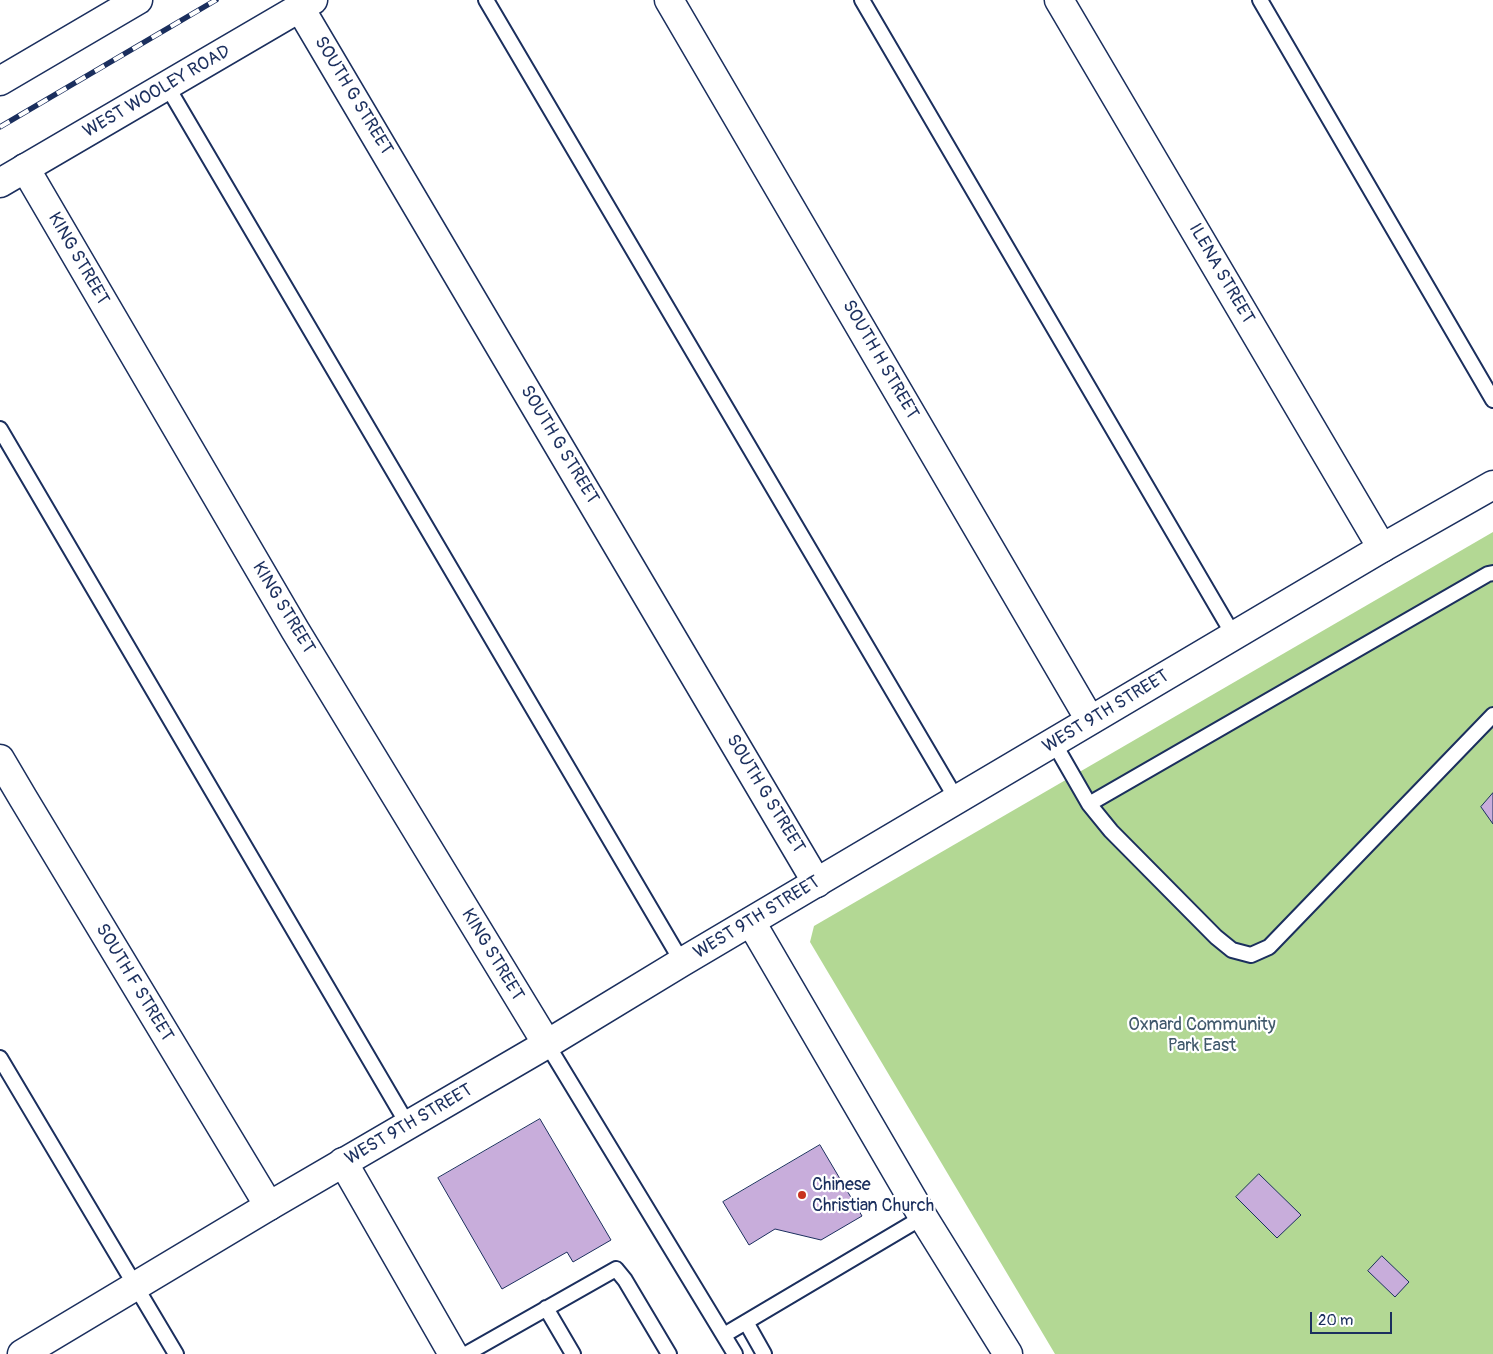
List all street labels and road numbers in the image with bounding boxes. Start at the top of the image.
street label: SOUTH G STREET [309,33,397,159]
street label: WEST WOOLEY ROAD [80,41,234,143]
street label: KING STREET [43,209,113,309]
street label: ILENA STREET [1184,220,1258,328]
street label: SOUTH H STREET [837,297,923,423]
street label: SOUTH G STREET [515,382,603,508]
street label: KING STREET [247,558,319,658]
street label: WEST 9TH STREET [1039,666,1173,758]
street label: SOUTH G STREET [721,731,809,857]
street label: WEST 9TH STREET [690,872,824,964]
street label: KING STREET [456,905,528,1005]
street label: SOUTH F STREET [90,920,178,1046]
street label: WEST 9TH STREET [342,1080,476,1170]

